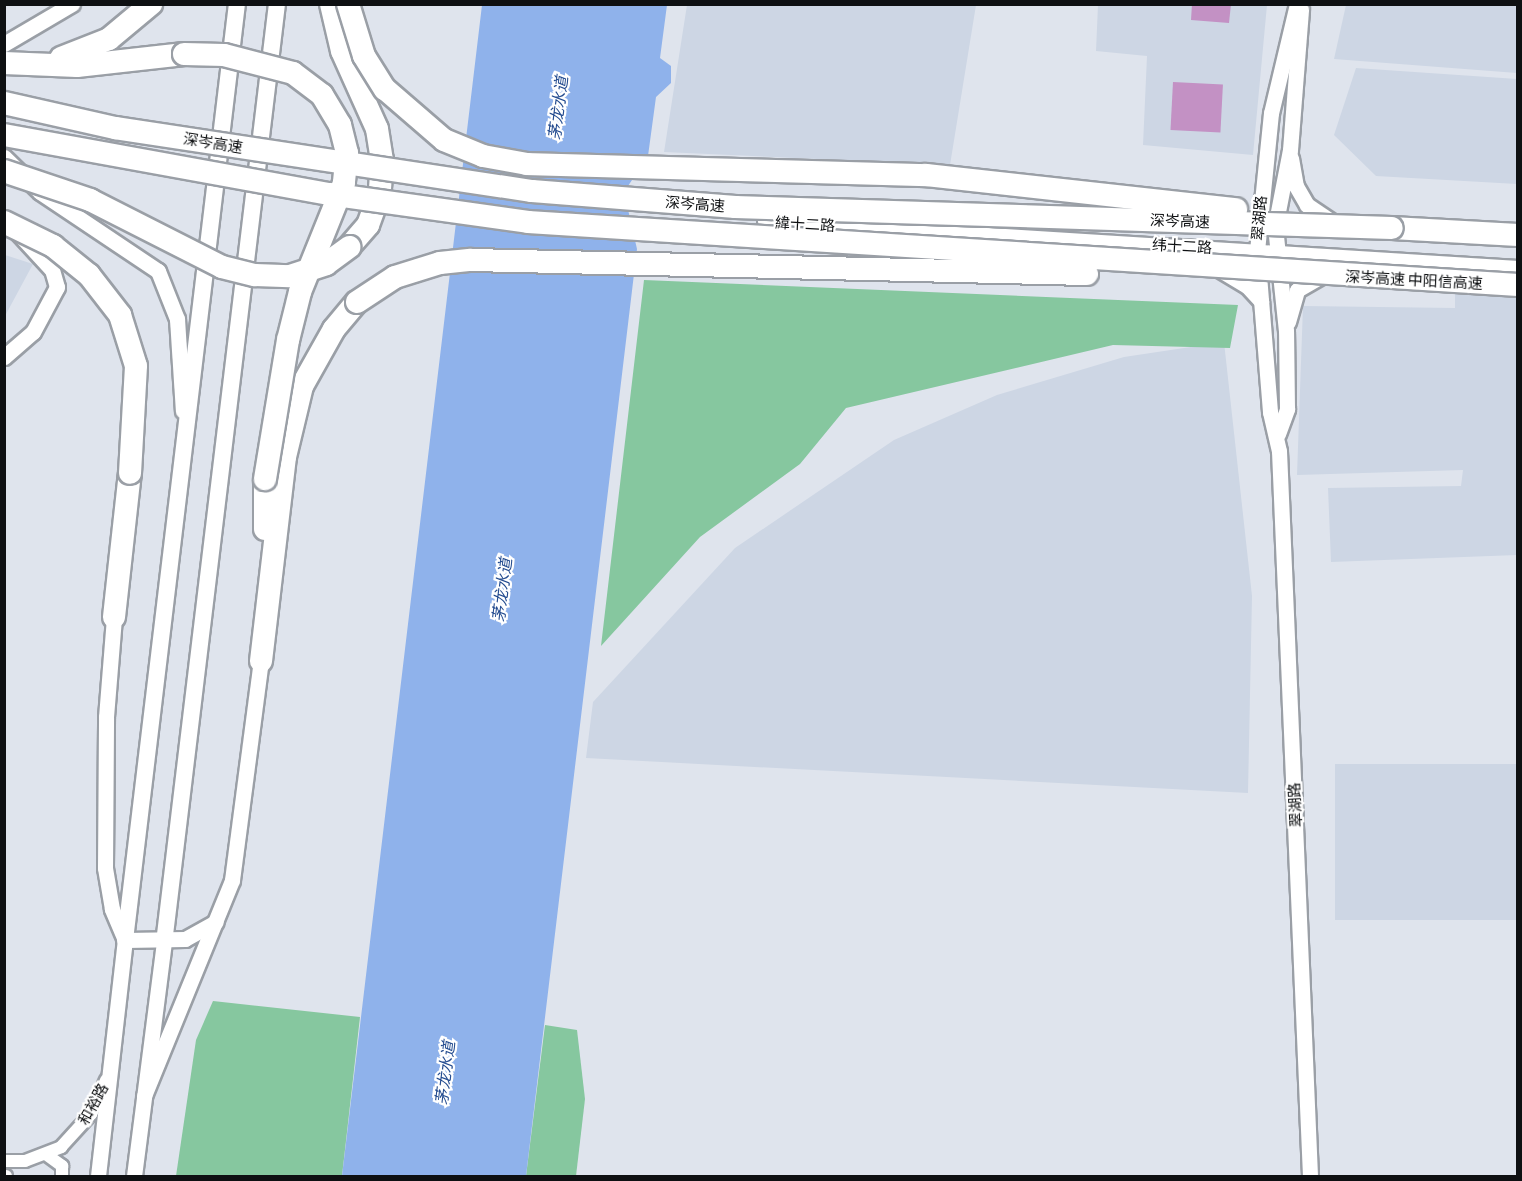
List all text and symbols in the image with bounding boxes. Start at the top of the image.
water label: 茅龙水道 [545,75,571,141]
street label: 深岑高速 [182,129,244,157]
street label: 深岑高速 [664,193,726,215]
street label: 翠湖路 [1248,195,1270,241]
street label: 深岑高速 [1150,211,1210,231]
street label: 緯十二路 [775,213,835,235]
street label: 纬十二路 [1152,235,1212,257]
street label: 深岑高速 中阳信高速 [1345,267,1483,293]
water label: 茅龙水道 [489,557,515,623]
street label: 翠湖路 [1285,782,1305,828]
water label: 茅龙水道 [432,1040,458,1106]
street label: 和裕路 [74,1080,112,1128]

